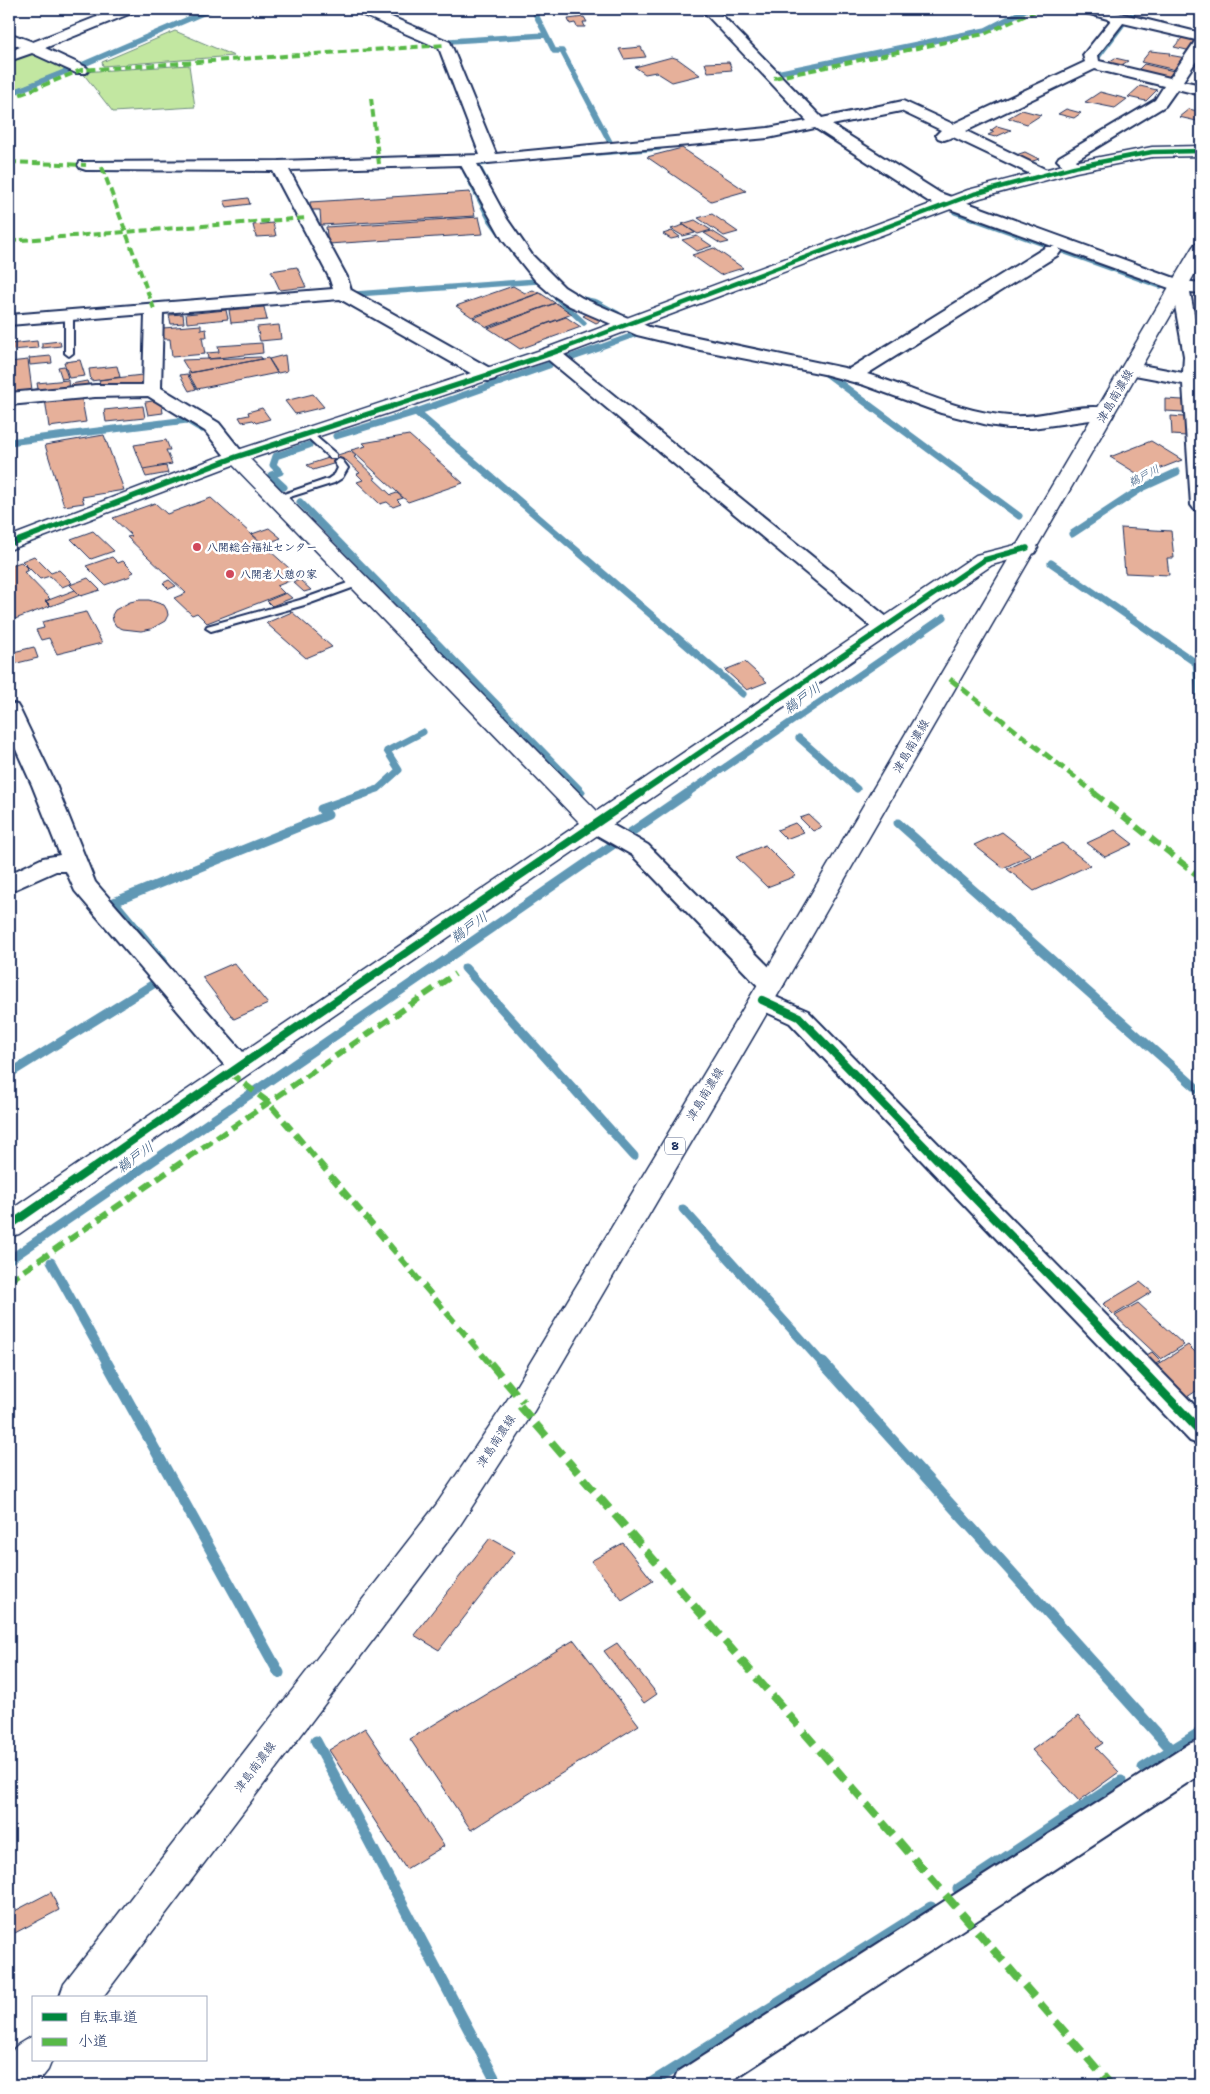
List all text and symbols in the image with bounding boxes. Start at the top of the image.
street label: 津島南濃線 [1093,366,1137,426]
water label: 鵜戸川 [1126,462,1162,490]
place label: 八開総合福祉センター [207,540,317,555]
marker: 八開総合福祉センター [191,541,203,553]
place label: 八開老人憩の家 [240,567,317,582]
marker: 八開老人憩の家 [224,568,236,580]
water label: 鵜戸川 [780,679,824,717]
street label: 津島南濃線 [889,716,933,776]
water label: 鵜戸川 [447,908,491,946]
street label: 津島南濃線 [683,1064,727,1124]
water label: 鵜戸川 [113,1138,157,1176]
road number: 8 [665,1138,685,1154]
street label: 津島南濃線 [473,1411,519,1471]
street label: 津島南濃線 [231,1738,279,1796]
legend [32,1996,208,2062]
text: 自転車道 [78,2007,138,2027]
text: 小道 [78,2031,108,2051]

